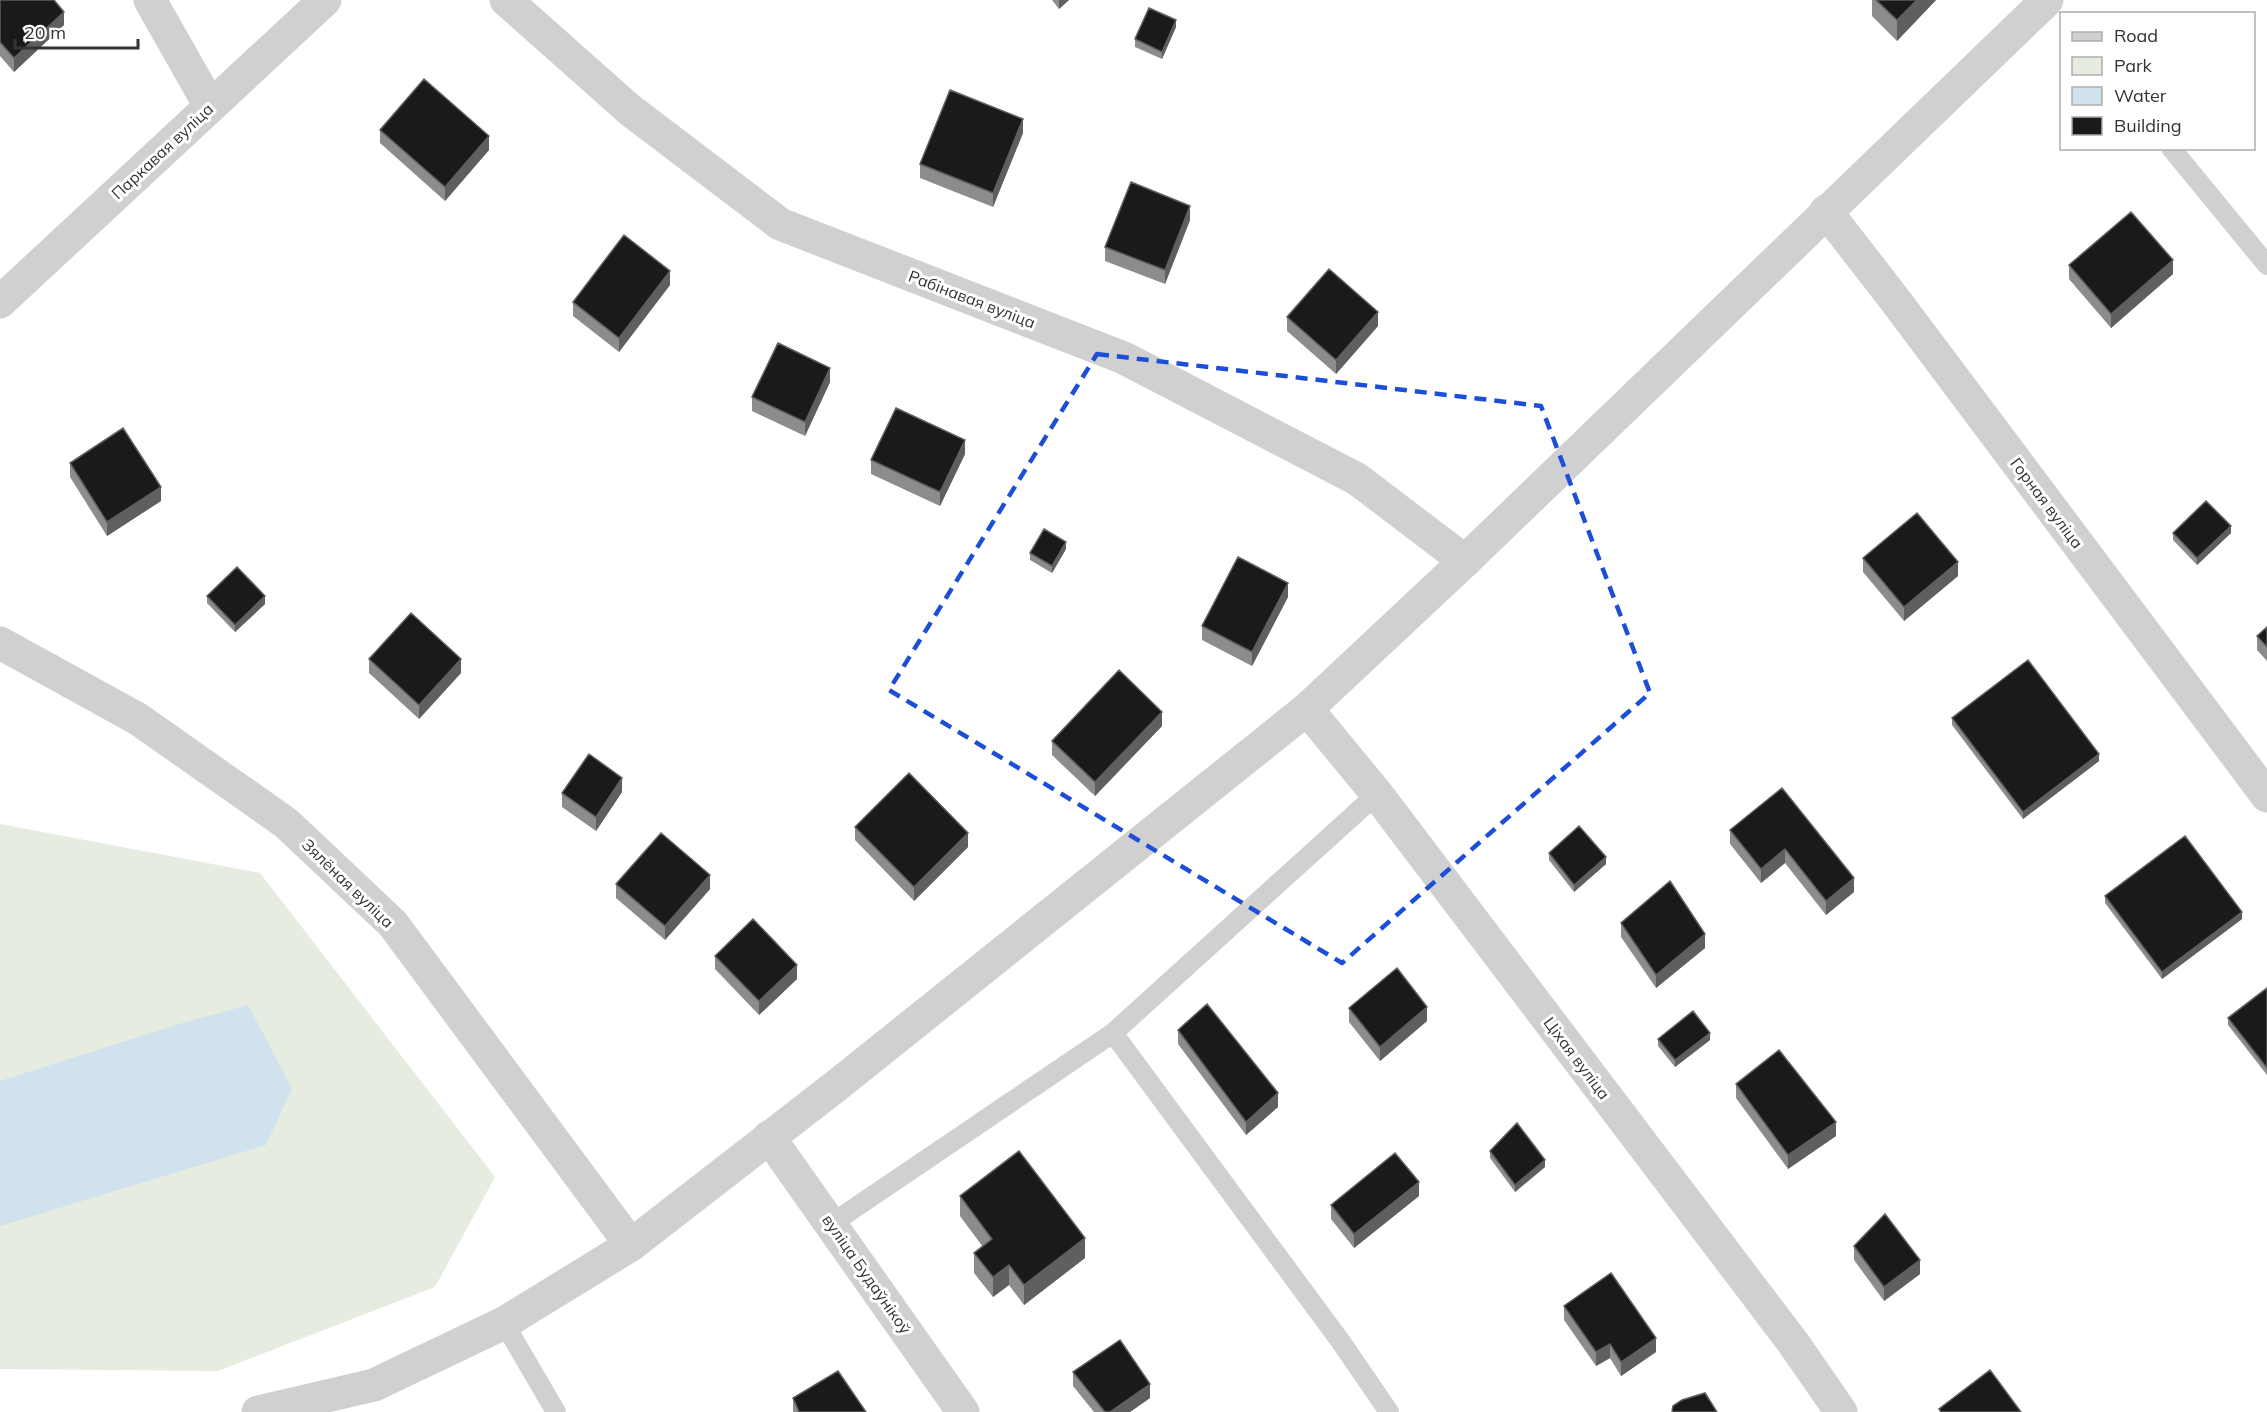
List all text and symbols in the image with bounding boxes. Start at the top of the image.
scale bar [15,12,138,50]
legend [2060,12,2255,150]
text: 20 m [24,21,66,44]
text: Road [2114,24,2158,47]
text: Park [2114,54,2153,77]
text: Water [2114,84,2167,107]
street label: Паркавая вуліца [107,99,217,203]
text: Building [2114,114,2182,137]
street label: Рабінавая вуліца [906,266,1038,332]
street label: Горная вуліца [2006,454,2088,552]
street label: Зялёная вуліца [298,834,398,932]
street label: Ціхая вуліца [1539,1013,1615,1103]
street label: вуліца Будаўнікоў [818,1210,916,1338]

